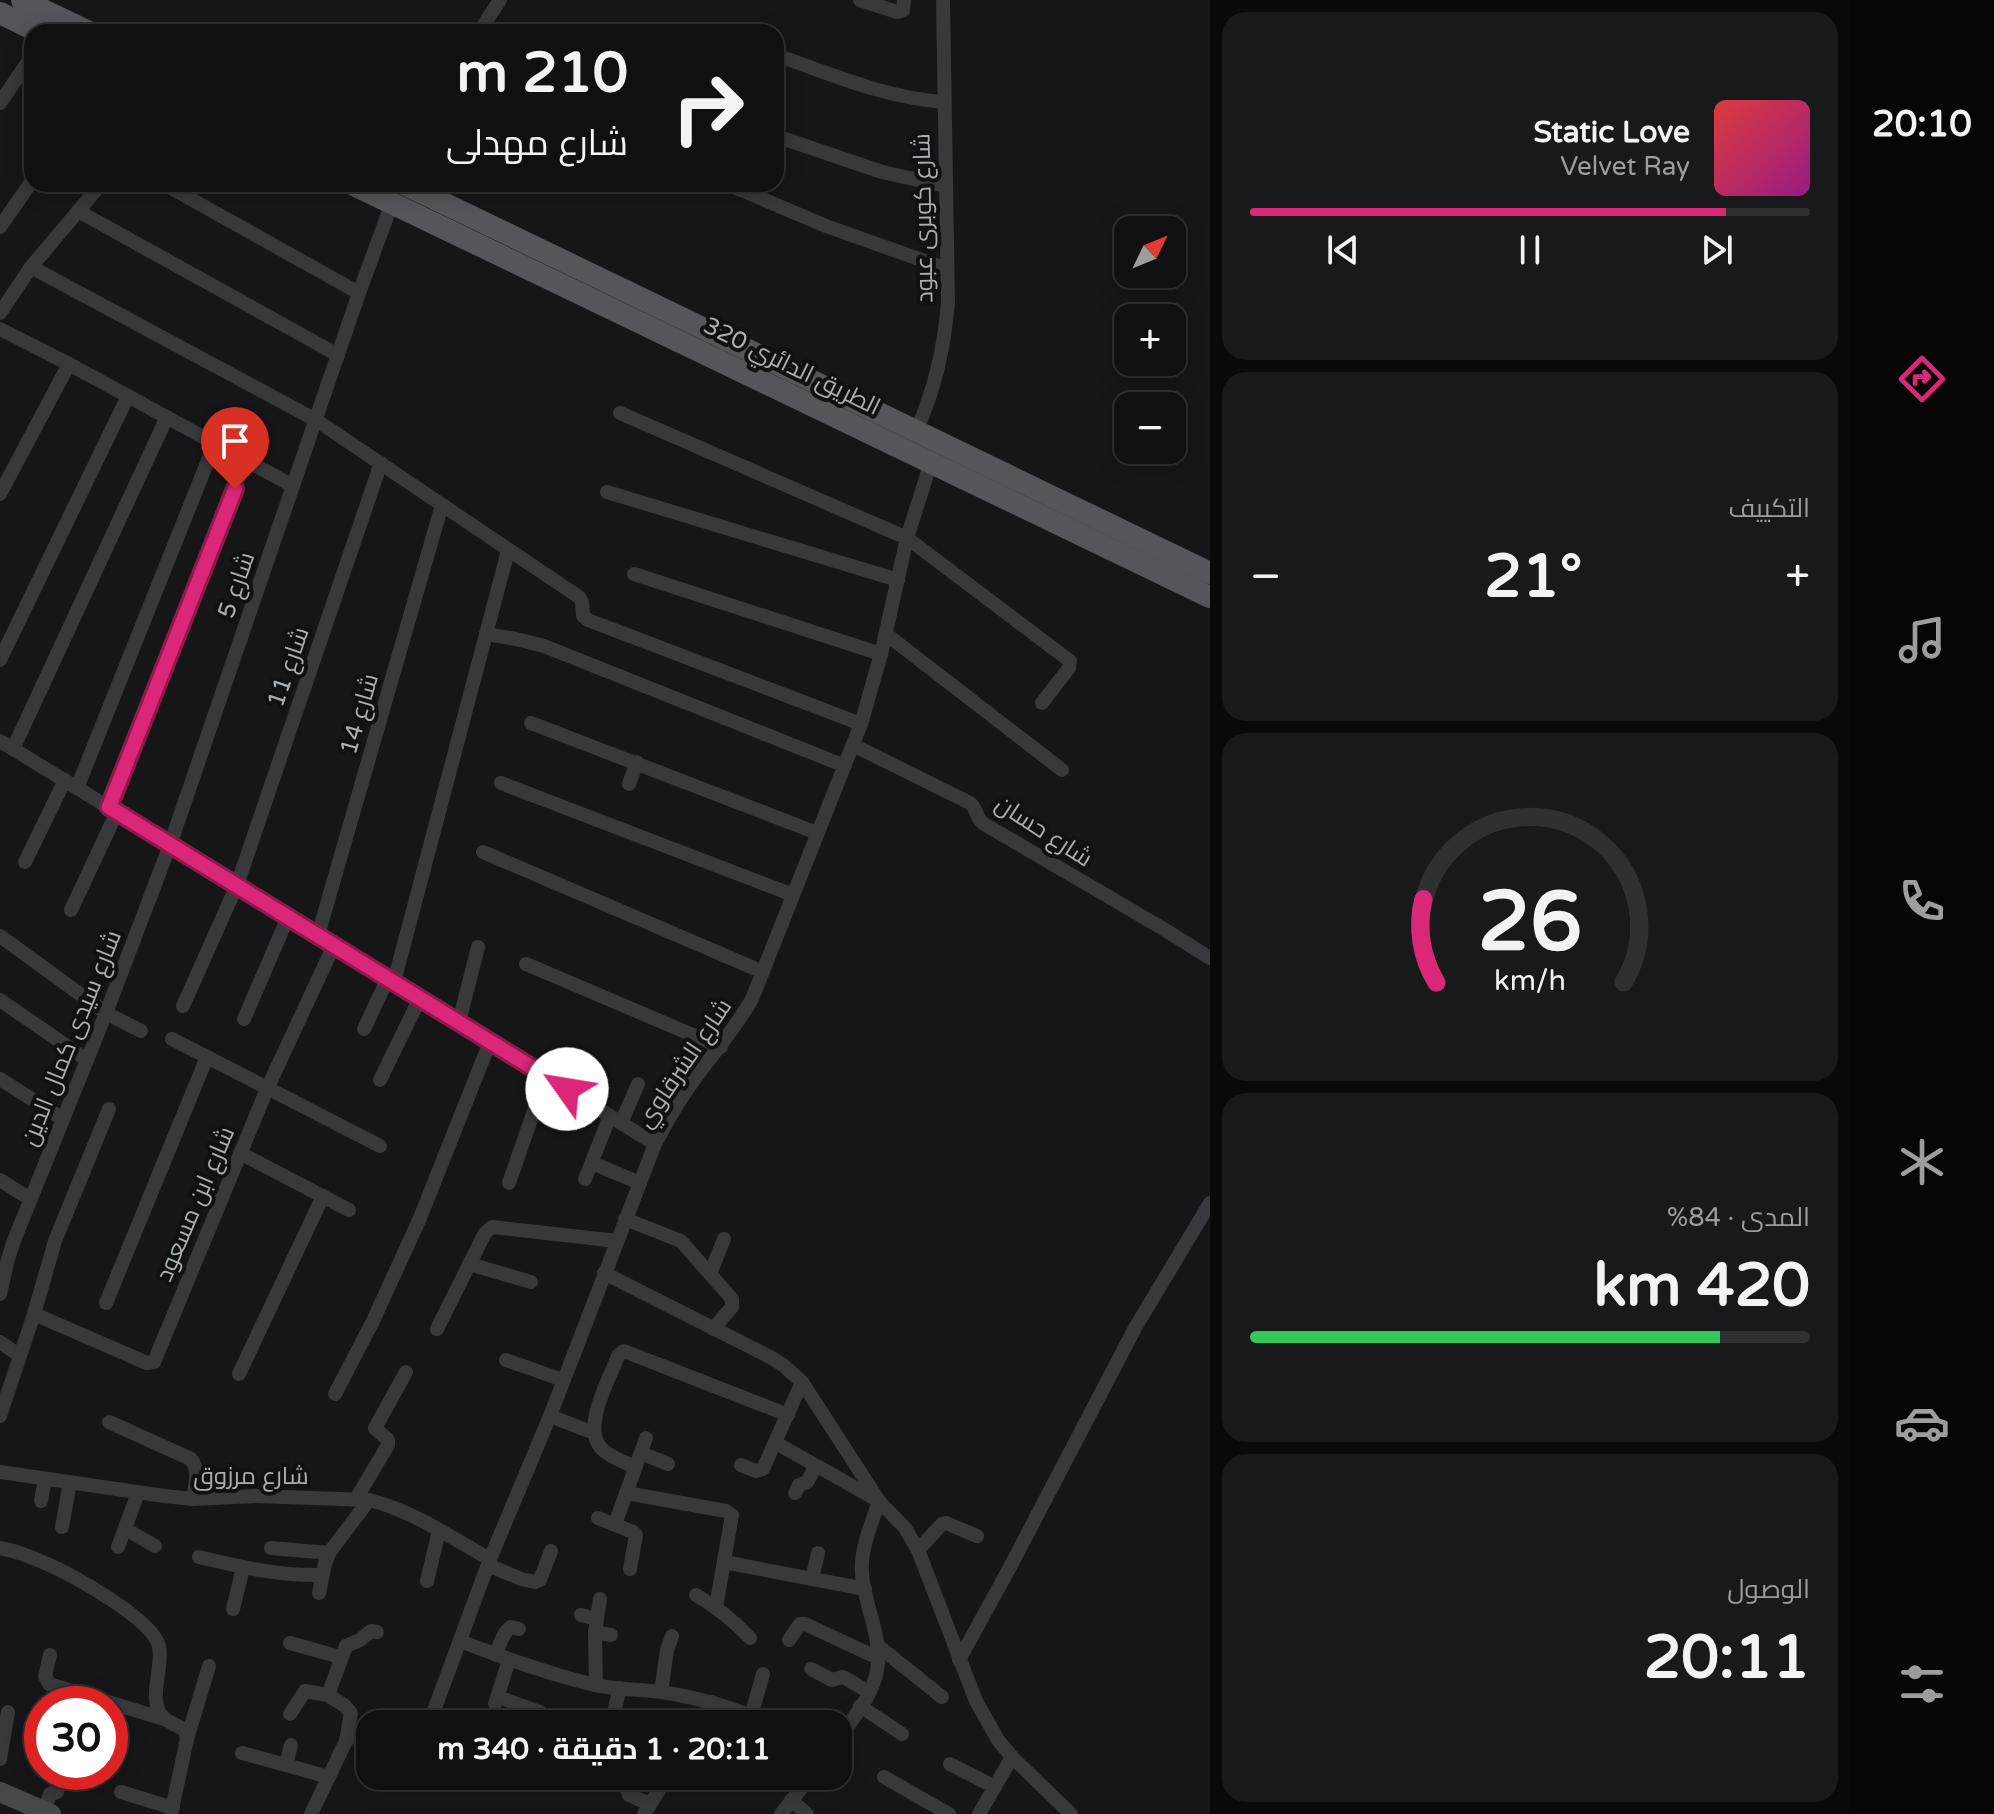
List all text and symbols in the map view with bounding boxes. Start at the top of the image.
text: 210 m [457,40,628,107]
icon: right [656,56,760,160]
text: 20:10 [1872,103,1972,146]
text: Static Love [1534,114,1690,151]
text: شارع مهدلى [446,122,628,165]
street label: شارع كوبرى عبود [908,133,940,303]
text: Velvet Ray [1560,151,1690,182]
north arrow [1114,216,1186,288]
map controls [1114,216,1186,464]
icon: previous [1321,228,1365,272]
icon: pause [1508,228,1552,272]
icon: next [1695,228,1739,272]
button: + [1114,304,1186,376]
street label: الطريق الدائري 320 [697,311,885,425]
icon: directions [1894,351,1950,407]
button: − [1114,392,1186,464]
pin [201,407,269,489]
icon: arrive [213,419,257,463]
text: التكييف [1728,493,1810,524]
text: 21° [1484,541,1582,613]
street label: شارع 5 [212,548,262,622]
text: − [1250,551,1281,604]
text: + [1785,551,1810,604]
icon: music [1894,612,1950,668]
street label: شارع 11 [261,623,317,711]
street label: شارع 14 [334,670,386,758]
street label: شارع حسان [989,789,1098,874]
text: 26 [1478,873,1582,973]
icon: phone [1894,873,1950,929]
street label: شارع سيدى كمال الدين [15,926,129,1151]
text: km/h [1494,964,1566,998]
street label: شارع الشرقاوي [631,993,741,1135]
position arrow [525,1047,609,1131]
street label: شارع ابن مسعود [150,1122,242,1286]
icon: climate [1894,1134,1950,1190]
text: المدى · 84% [1667,1202,1810,1233]
text: 420 km [1594,1250,1810,1322]
icon: car [1894,1395,1950,1451]
street label: شارع مرزوق [193,1462,309,1492]
text: الوصول [1727,1574,1810,1605]
text: 20:11 [1644,1622,1810,1694]
icon: filters [1894,1656,1950,1712]
speed limit sign: 30 [24,1686,128,1790]
text: 20:11 · 1 دقيقة · 340 m [437,1731,771,1768]

